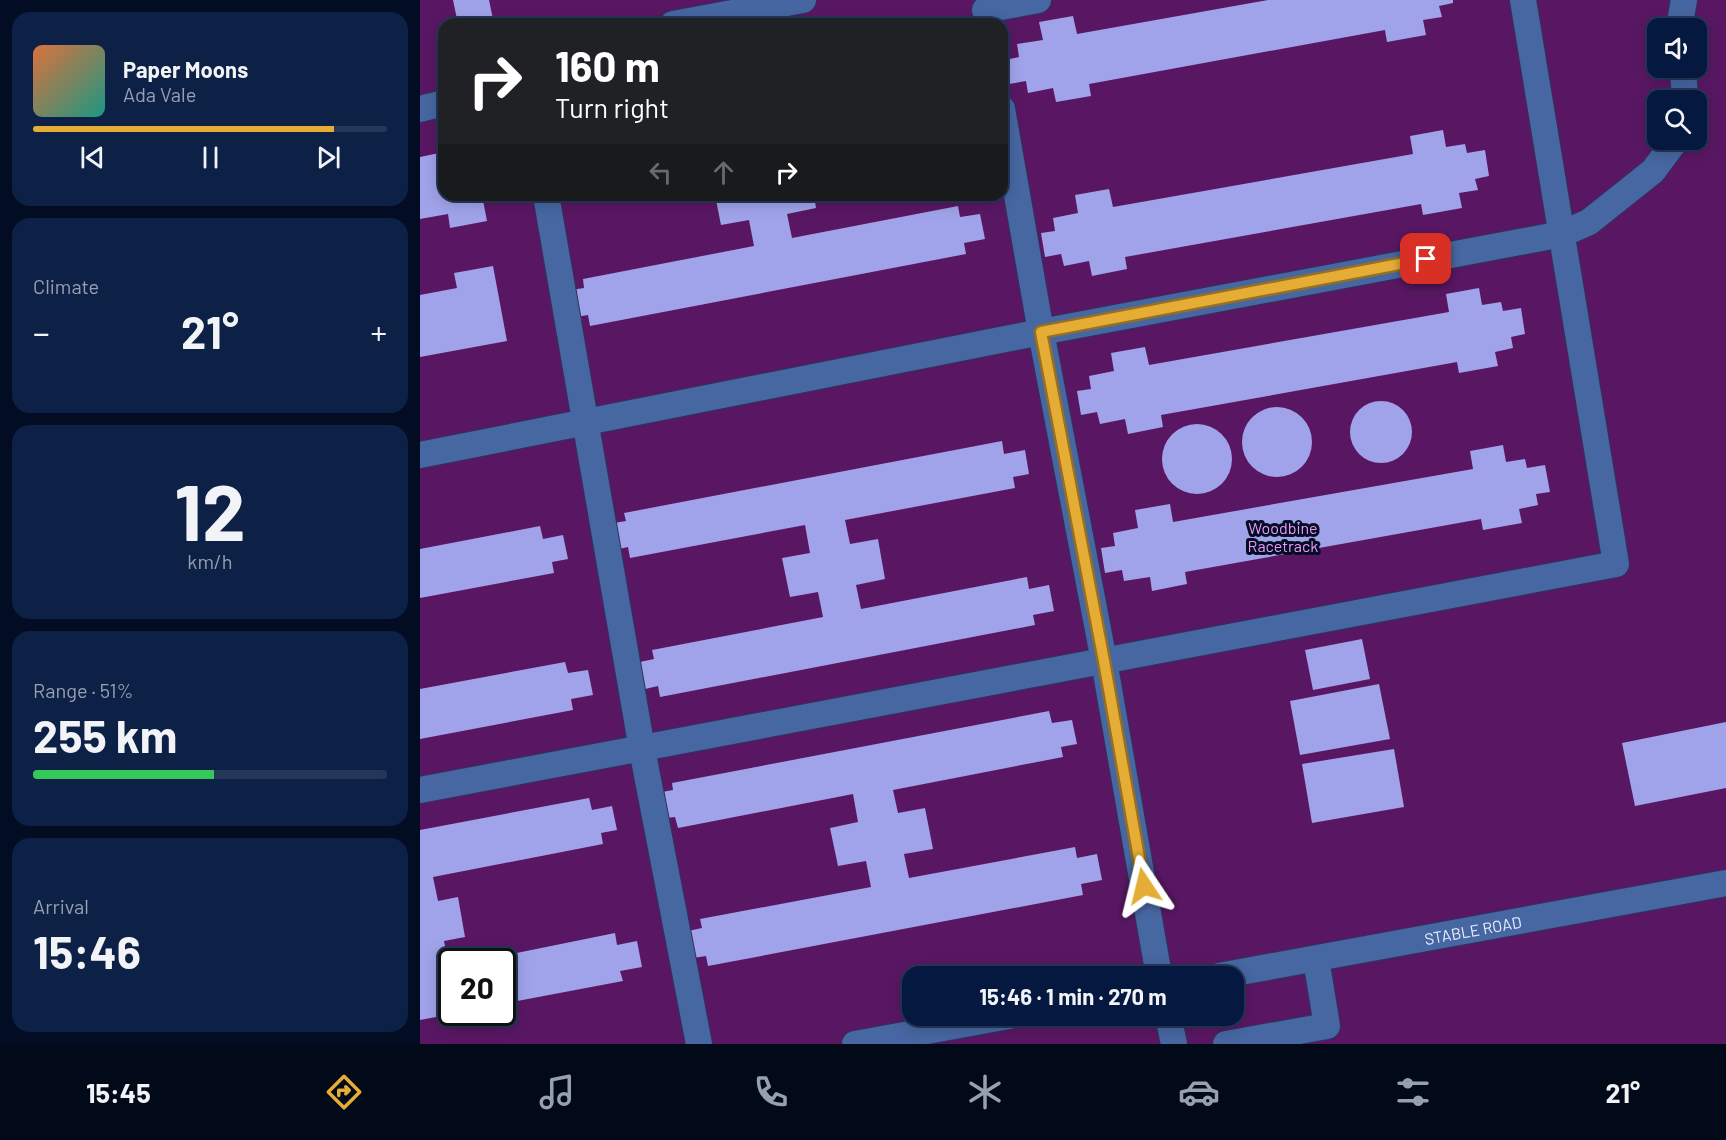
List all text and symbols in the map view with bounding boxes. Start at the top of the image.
map controls [1647,18,1707,150]
button: sound [1647,18,1707,78]
text: 160 m [555,40,660,90]
icon: right [456,42,534,120]
text: Paper Moons [123,56,248,82]
text: Ada Vale [123,82,196,106]
button: search [1647,90,1707,150]
text: Turn right [555,91,669,123]
icon: previous [76,141,109,174]
icon: pause [194,141,227,174]
icon: next [312,141,345,174]
icon: left [644,156,677,189]
icon: ahead [707,156,740,189]
icon: right [770,156,803,189]
pin [1400,233,1451,284]
icon: arrive [1409,242,1442,275]
text: Climate [33,274,99,298]
text: 21° [181,304,239,358]
text: − [33,312,50,352]
text: + [371,312,387,352]
text: 12 [174,463,246,557]
park label: Woodbine Racetrack [1248,518,1318,555]
text: km/h [187,549,233,573]
text: Range · 51% [33,678,133,702]
text: 255 km [33,708,177,762]
position arrow [1112,854,1176,918]
text: Arrival [33,894,89,918]
street label: STABLE ROAD [1423,911,1523,948]
text: 15:46 [33,924,141,978]
speed limit sign: 20 [438,948,516,1026]
text: 15:46 · 1 min · 270 m [979,983,1167,1009]
icon: directions [323,1071,365,1113]
icon: music [536,1071,578,1113]
icon: phone [750,1071,792,1113]
icon: climate [964,1071,1006,1113]
icon: car [1178,1071,1220,1113]
icon: filters [1392,1071,1434,1113]
text: 15:45 [86,1076,151,1108]
text: 21° [1605,1076,1640,1108]

